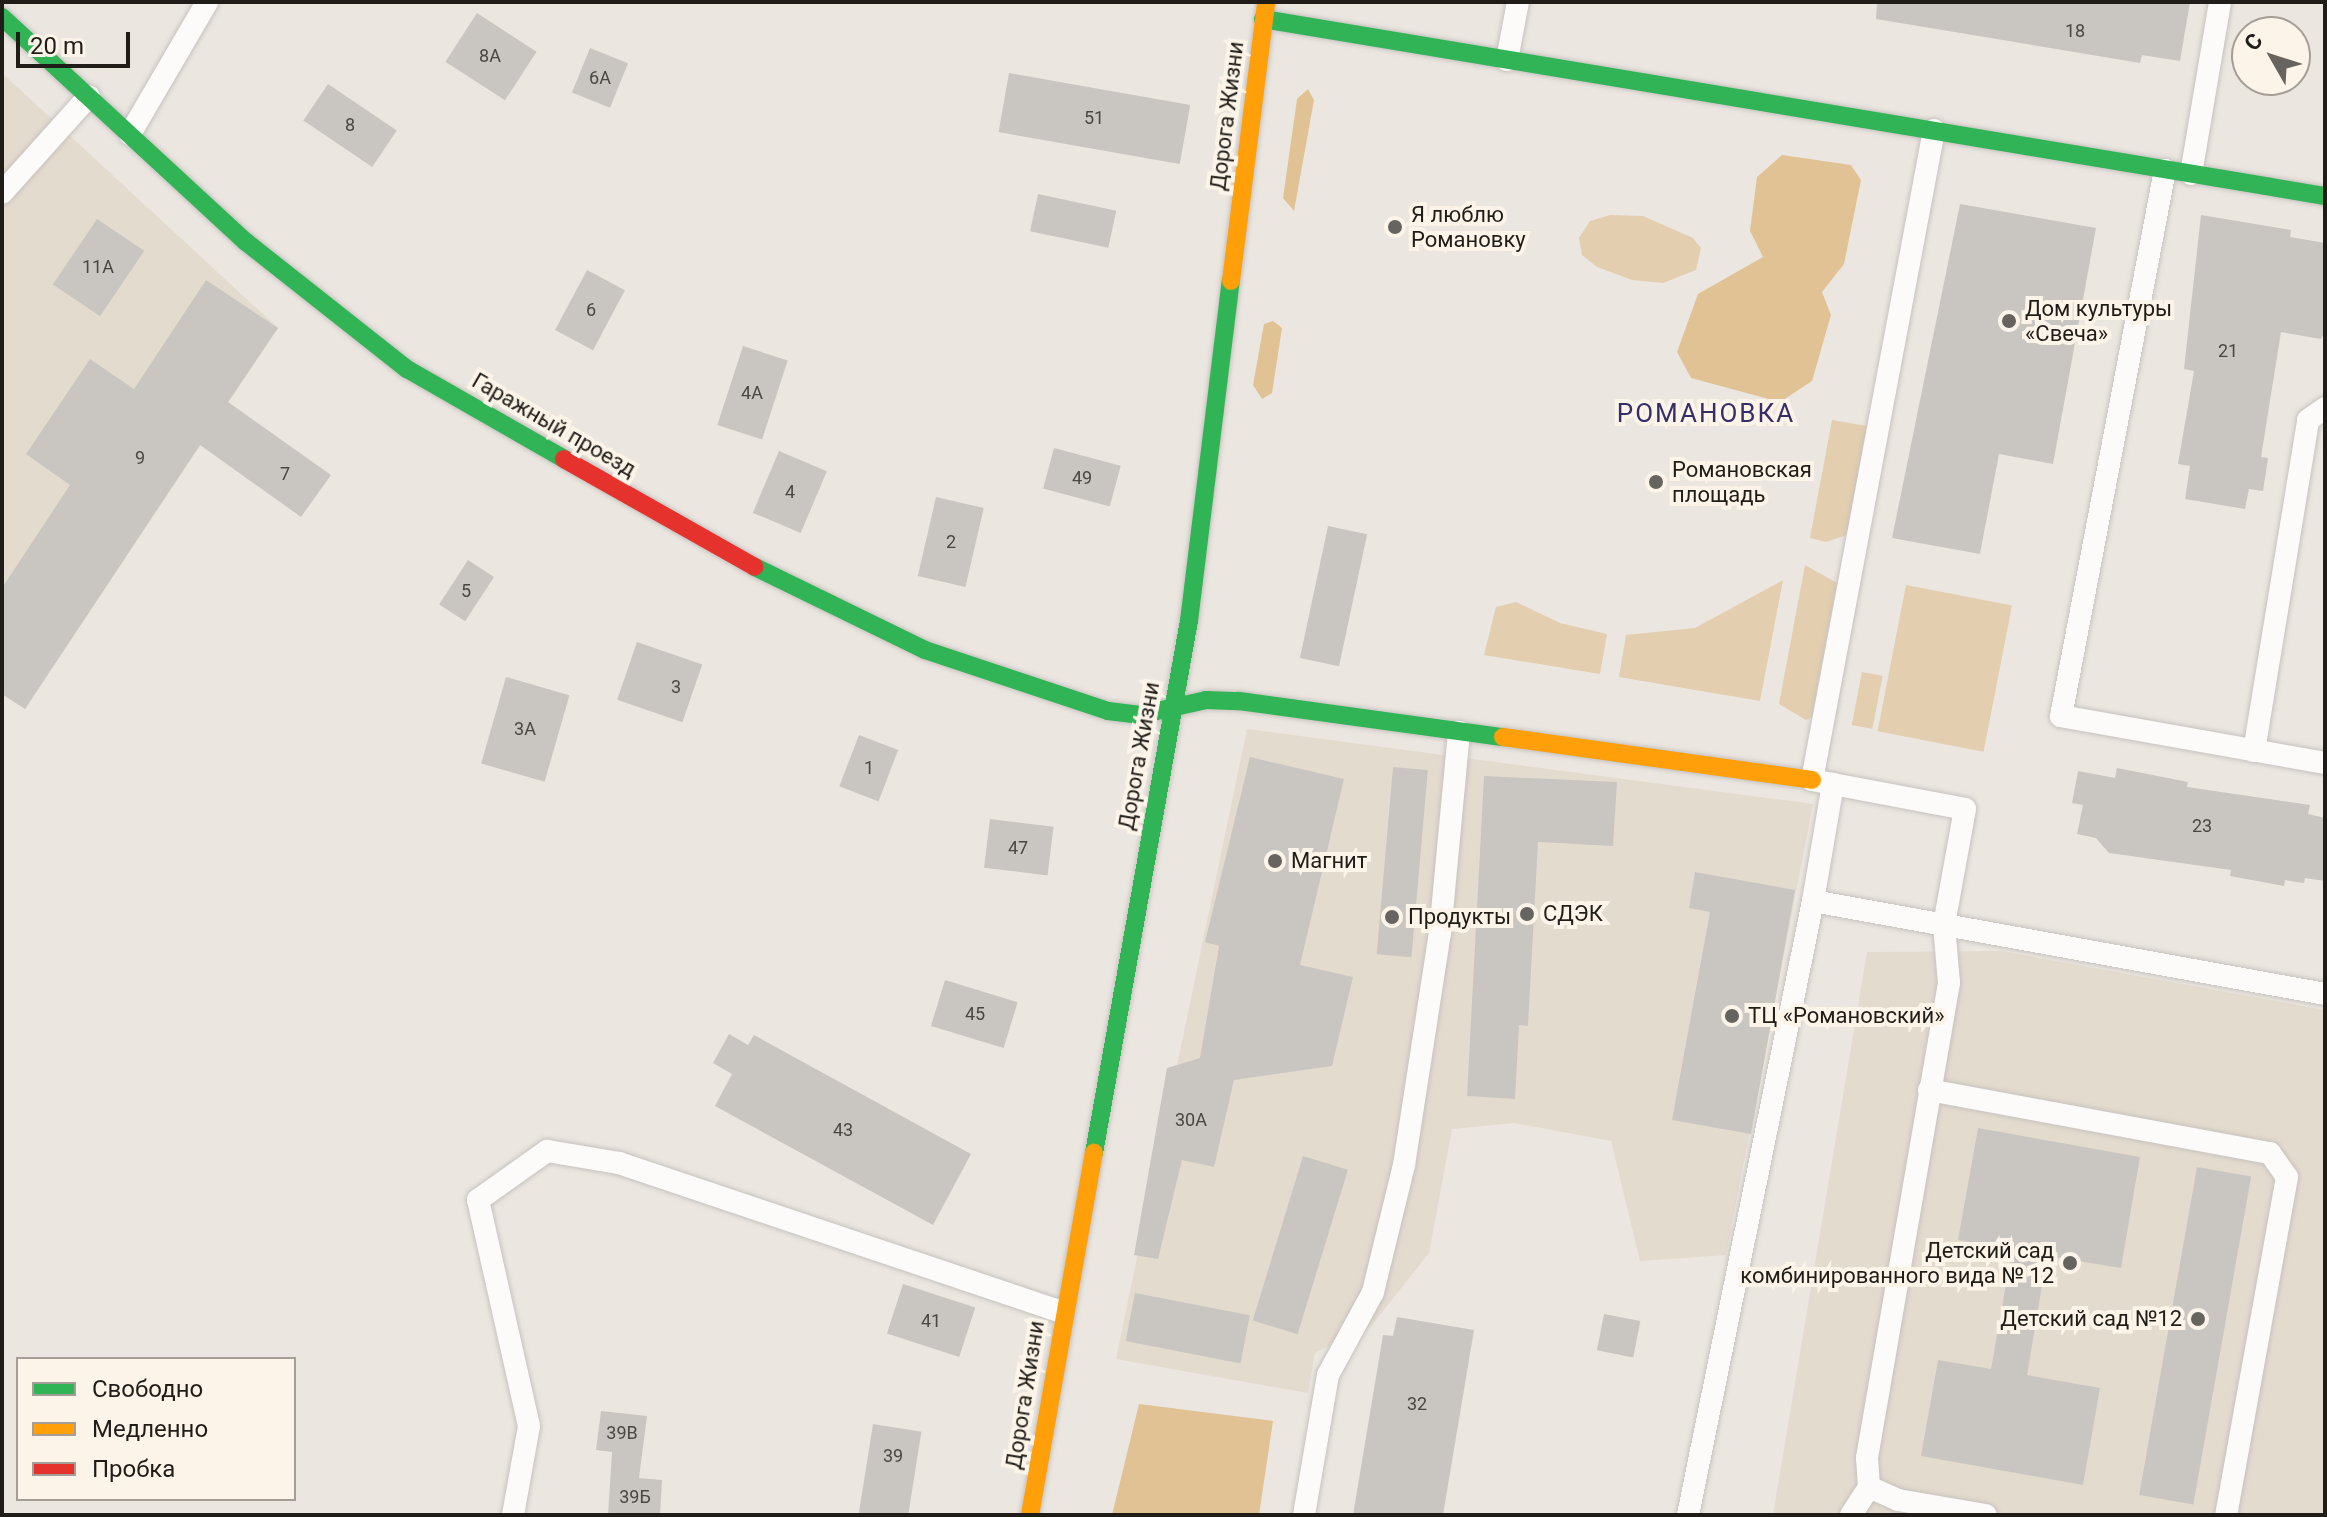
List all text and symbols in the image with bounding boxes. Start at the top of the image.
scale bar [20,16,134,66]
north arrow [2231,16,2311,96]
house number: 18 [2065,20,2085,42]
text: С [2239,28,2268,55]
text: 20 m [30,32,84,60]
street label: Дорога Жизни [1205,40,1249,192]
house number: 8А [479,45,501,67]
house number: 6А [589,67,611,89]
house number: 51 [1084,107,1104,129]
house number: 8 [345,114,355,136]
place label: Я люблю Романовку [1411,201,1526,252]
marker: Я люблю Романовку [1386,218,1404,236]
house number: 11А [82,256,114,278]
place label: Дом культуры «Свеча» [2025,295,2172,346]
house number: 6 [586,299,596,321]
marker: Дом культуры «Свеча» [2000,312,2018,330]
house number: 21 [2218,340,2238,362]
street label: Гаражный проезд [467,367,641,483]
house number: 4А [741,382,763,404]
district label: РОМАНОВКА [1617,398,1795,430]
house number: 9 [135,447,145,469]
place label: Романовская площадь [1672,456,1812,508]
house number: 7 [280,463,290,485]
house number: 49 [1072,467,1092,489]
marker: Романовская площадь [1647,473,1665,491]
house number: 4 [785,481,795,503]
house number: 2 [946,531,956,553]
house number: 5 [461,580,471,602]
house number: 3 [671,676,681,698]
street label: Дорога Жизни [1113,680,1165,832]
house number: 3А [514,718,536,740]
house number: 1 [864,757,874,779]
house number: 23 [2192,815,2212,837]
house number: 47 [1008,837,1028,859]
place label: Магнит [1291,848,1367,874]
marker: Магнит [1266,852,1284,870]
place label: СДЭК [1543,901,1603,927]
place label: Продукты [1408,904,1511,930]
marker: СДЭК [1518,905,1536,923]
marker: Продукты [1383,908,1401,926]
house number: 45 [965,1003,985,1025]
place label: ТЦ «Романовский» [1748,1003,1944,1029]
marker: ТЦ «Романовский» [1723,1007,1741,1025]
house number: 30А [1175,1109,1207,1131]
house number: 43 [833,1119,853,1141]
place label: Детский сад комбинированного вида № 12 [1740,1237,2054,1288]
marker: Детский сад комбинированного вида № 12 [2061,1254,2079,1272]
place label: Детский сад №12 [2000,1306,2182,1332]
house number: 41 [921,1310,941,1332]
marker: Детский сад №12 [2189,1310,2207,1328]
street label: Дорога Жизни [1000,1319,1050,1471]
legend [16,1357,296,1501]
text: Свободно [92,1375,203,1403]
house number: 32 [1407,1393,1427,1415]
text: Медленно [92,1415,208,1443]
house number: 39В [606,1422,638,1444]
house number: 39 [883,1445,903,1467]
text: Пробка [92,1455,175,1483]
house number: 39Б [619,1486,651,1508]

